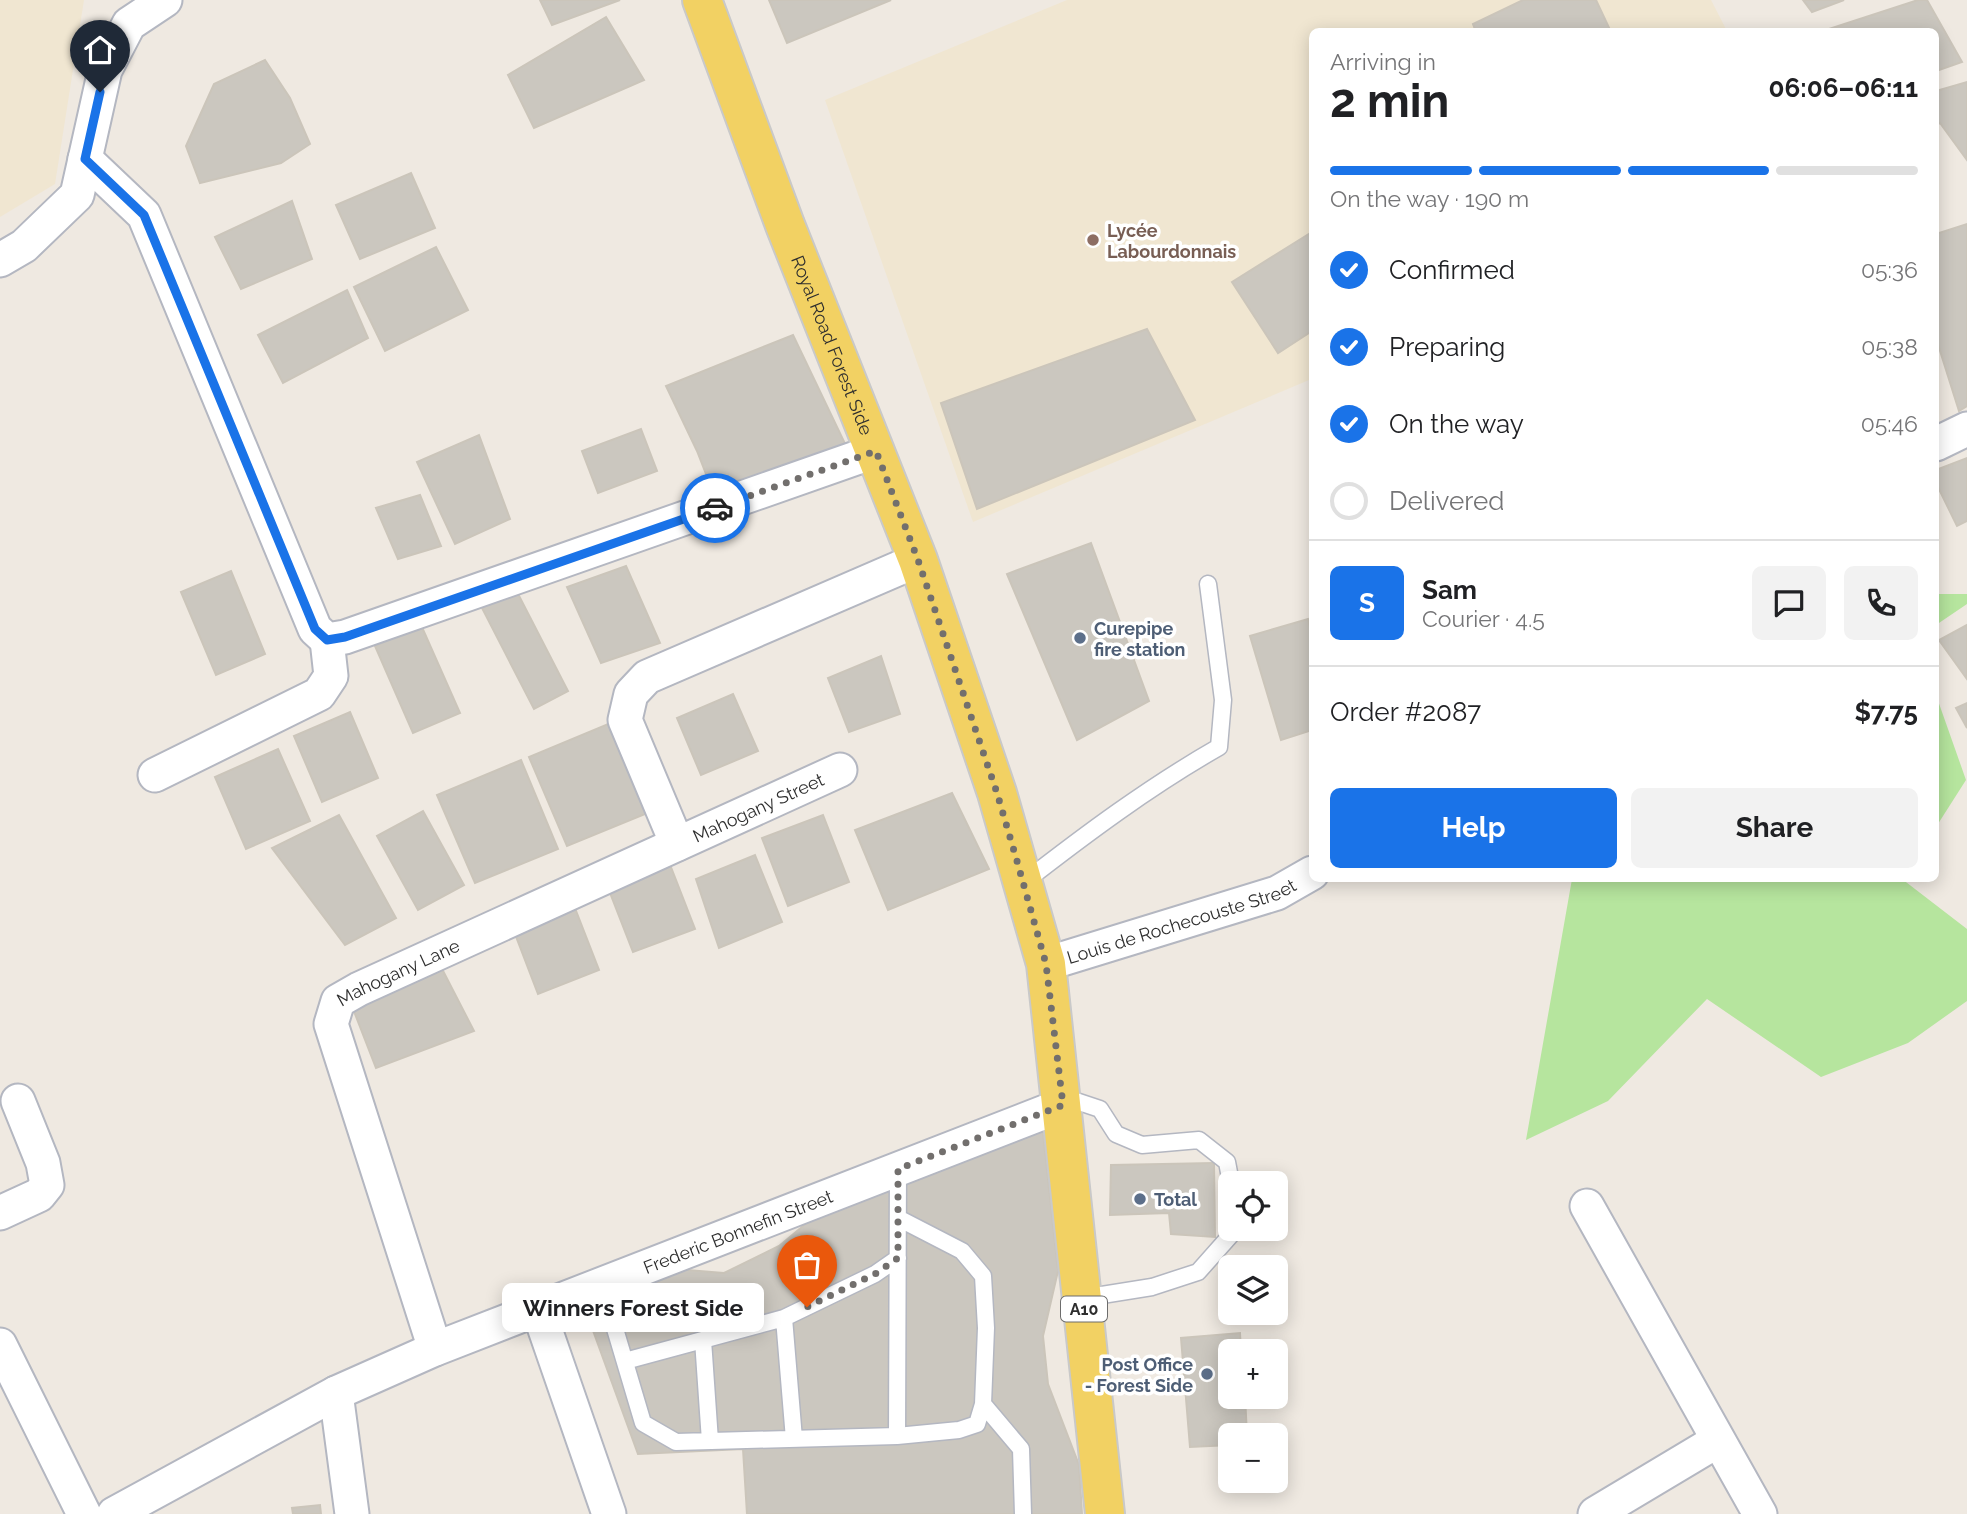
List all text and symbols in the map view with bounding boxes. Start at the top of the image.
pin [70,20,130,92]
icon: home [81,31,119,69]
text: Arriving in [1330,48,1436,75]
text: 06:06–06:11 [1769,73,1918,103]
text: 2 min [1330,74,1449,128]
text: On the way · 190 m [1330,185,1529,212]
place label: Lycée Labourdonnais [1107,220,1236,262]
marker: Lycée Labourdonnais [1085,232,1101,248]
icon: check [1330,251,1368,289]
street label: Royal Road Forest Side [788,252,878,438]
text: Confirmed [1389,255,1515,285]
text: 05:36 [1861,256,1918,283]
icon: check [1330,328,1368,366]
text: Preparing [1389,332,1505,362]
text: 05:38 [1861,333,1918,360]
icon: check [1330,405,1368,443]
text: On the way [1389,409,1524,439]
text: 05:46 [1861,410,1918,437]
courier [680,473,750,543]
text: Delivered [1389,486,1504,516]
icon: car [696,489,734,527]
button: chat [1752,566,1826,640]
button: phone [1844,566,1918,640]
text: Sam [1422,575,1477,605]
text: S [1359,588,1375,618]
text: Courier · 4.5 [1422,605,1545,632]
place label: Curepipe fire station [1094,618,1185,660]
marker: Curepipe fire station [1072,630,1088,646]
text: Order #2087 [1330,697,1481,727]
text: $7.75 [1854,697,1918,727]
street label: Mahogany Street [689,768,827,846]
button: Help [1330,788,1617,868]
button: Share [1631,788,1918,868]
street label: Louis de Rochecouste Street [1064,874,1300,967]
street label: Mahogany Lane [333,934,463,1010]
map controls [1218,1171,1288,1493]
button: locate [1218,1171,1288,1241]
street label: Frederic Bonnefin Street [640,1185,835,1278]
place label: Total [1154,1189,1197,1210]
marker: Total [1132,1191,1148,1207]
pin [777,1235,837,1307]
icon: bag [788,1246,826,1284]
button: layers [1218,1255,1288,1325]
callout: Winners Forest Side [503,1282,765,1332]
text: Winners Forest Side [523,1294,743,1321]
road number: A10 [1061,1296,1107,1322]
button: + [1218,1339,1288,1409]
place label: Post Office - Forest Side [1085,1354,1193,1396]
marker: Post Office - Forest Side [1199,1366,1215,1382]
button: − [1218,1423,1288,1493]

